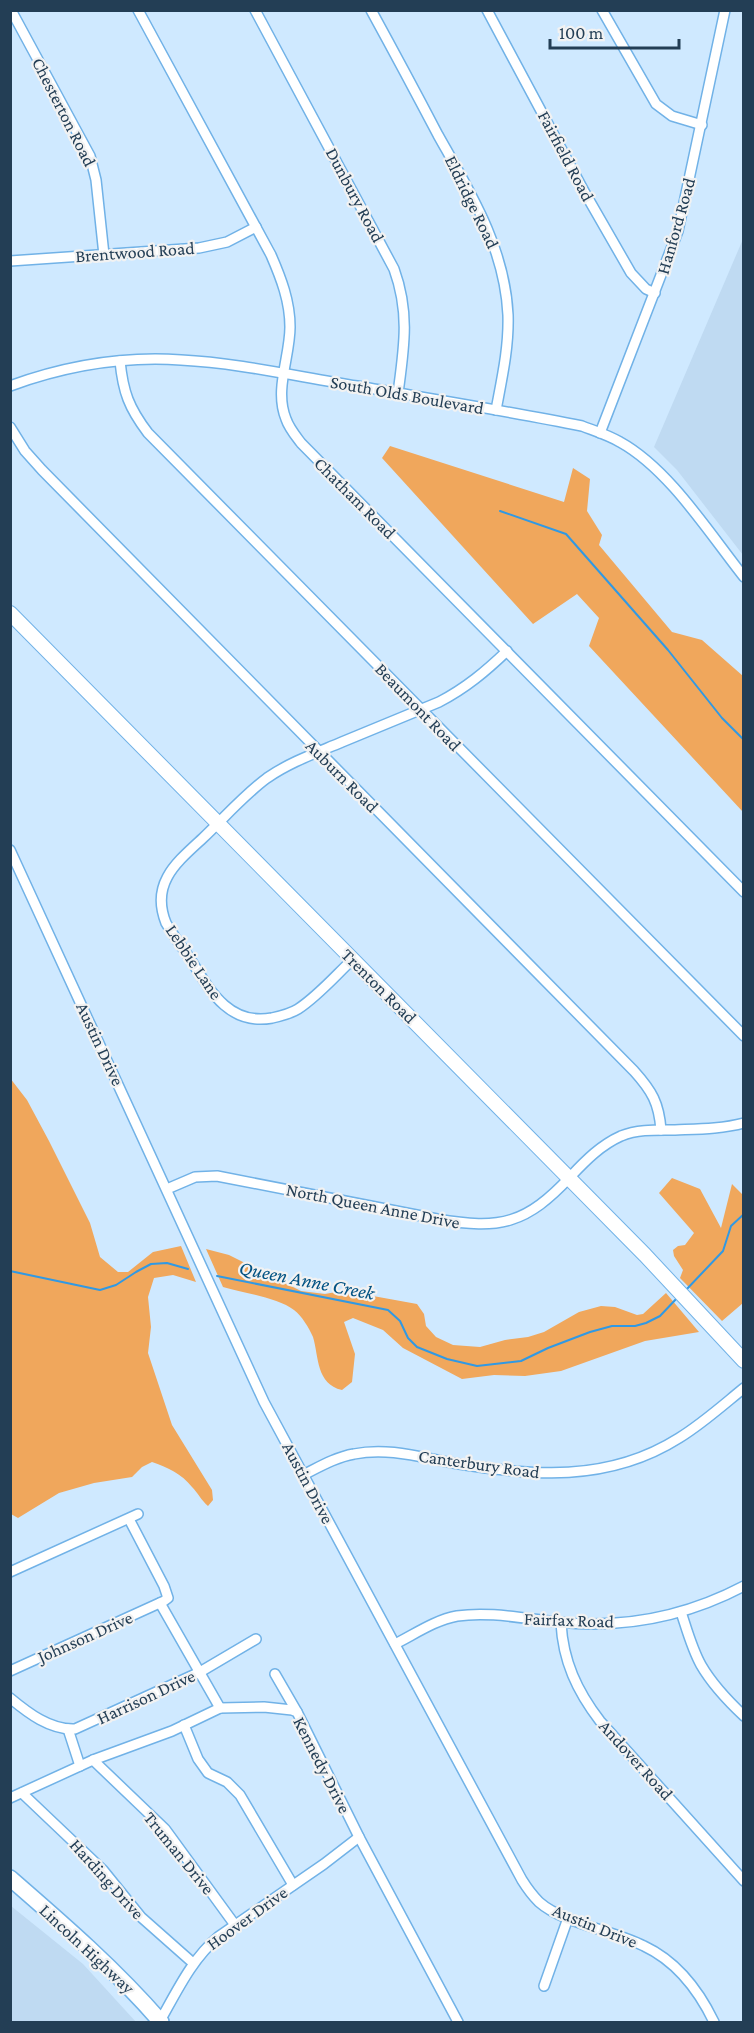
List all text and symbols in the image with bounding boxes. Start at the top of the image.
scale bar [550,12,679,50]
text: 100 m [559,23,604,43]
street label: Chesterton Road [28,54,100,170]
street label: Fairfield Road [534,107,598,205]
street label: Dunbury Road [322,144,389,246]
street label: Eldridge Road [441,152,503,252]
street label: Hanford Road [653,175,699,277]
street label: Brentwood Road [75,238,196,266]
street label: South Olds Boulevard [329,372,486,418]
street label: Chatham Road [310,453,400,543]
street label: Beaumont Road [371,659,465,756]
street label: Auburn Road [302,736,383,817]
street label: Lebbie Lane [162,921,226,1003]
street label: Trenton Road [337,944,421,1028]
street label: Austin Drive [72,999,128,1089]
street label: North Queen Anne Drive [284,1179,462,1233]
water label: Queen Anne Creek [237,1256,378,1304]
street label: Austin Drive [278,1439,338,1527]
street label: Canterbury Road [417,1446,541,1482]
street label: Johnson Drive [33,1607,136,1668]
street label: Fairfax Road [524,1608,615,1632]
street label: Harrison Drive [94,1666,198,1728]
street label: Kennedy Drive [289,1713,355,1817]
street label: Andover Road [595,1716,677,1804]
street label: Truman Drive [140,1808,219,1898]
street label: Harding Drive [66,1835,148,1923]
street label: Hoover Drive [203,1882,291,1954]
street label: Lincoln Highway [36,1900,139,1998]
street label: Austin Drive [550,1900,640,1952]

